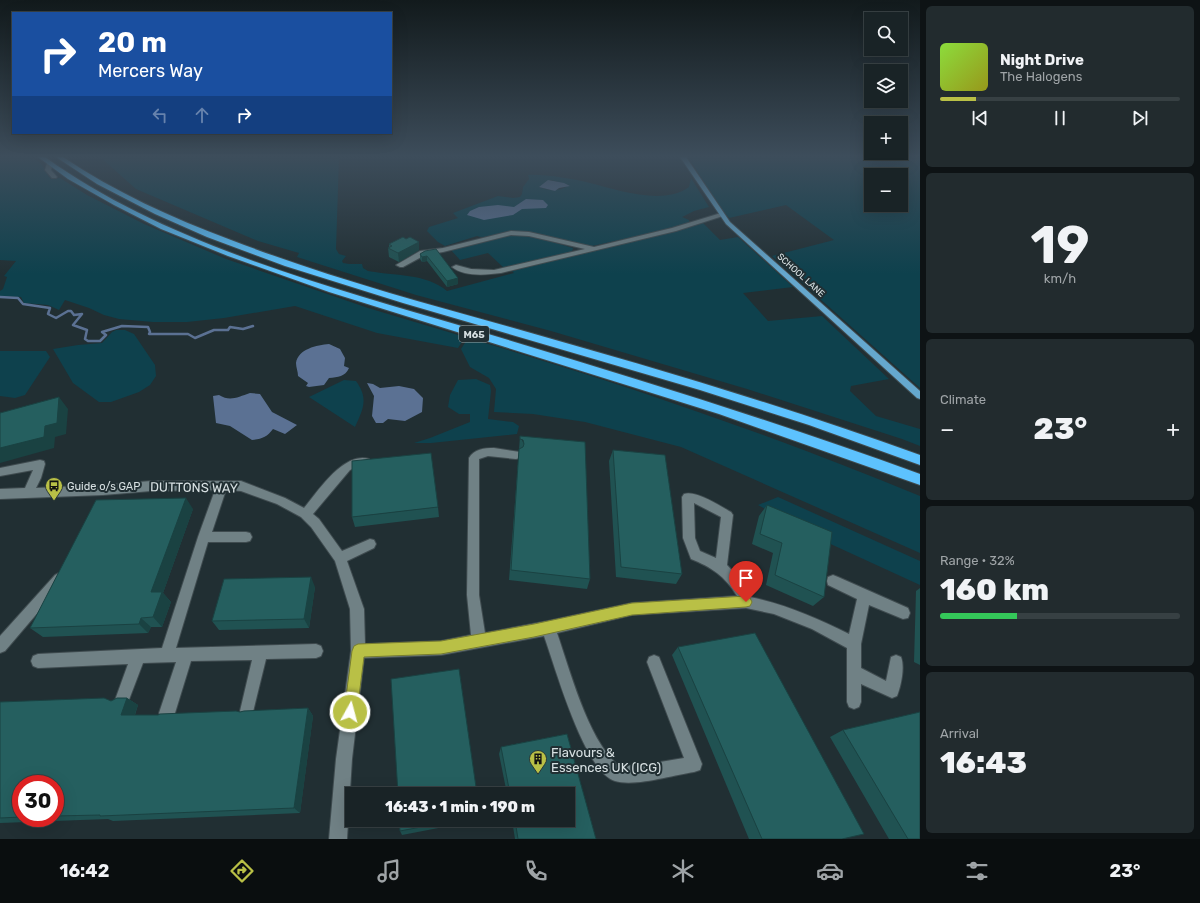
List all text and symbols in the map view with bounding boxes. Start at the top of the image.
map controls [864,12,908,212]
button: search [864,12,908,56]
text: 20 m [98,26,167,59]
icon: right [32,28,84,80]
text: Night Drive [1000,51,1084,69]
text: Mercers Way [98,60,203,82]
button: layers [864,64,908,108]
text: The Halogens [1000,69,1082,84]
icon: left [149,104,171,126]
icon: ahead [191,104,213,126]
icon: right [233,104,255,126]
icon: previous [969,107,991,129]
icon: pause [1049,107,1071,129]
icon: next [1129,107,1151,129]
button: + [864,116,908,160]
button: − [864,168,908,212]
text: 19 [1030,214,1090,276]
street label: SCHOOL LANE [775,251,827,299]
text: km/h [1044,271,1076,286]
road number: M65 [459,326,489,342]
text: Climate [940,392,986,407]
text: 23° [1034,411,1087,447]
text: − [940,416,954,443]
text: + [1166,416,1180,443]
bus stop icon: Guide o/s GAP [44,476,64,501]
street label: DUTTONS WAY [150,479,239,496]
place label: Guide o/s GAP [67,480,140,493]
text: Range · 32% [940,553,1015,568]
pin [729,561,763,602]
icon: arrive [735,567,757,589]
text: 160 km [940,572,1049,608]
position arrow [329,691,371,733]
text: Arrival [940,726,979,741]
place label: Flavours & Essences UK (ICG) [551,745,661,775]
text: 16:43 [940,745,1027,781]
building icon: Flavours & Essences UK (ICG) [528,749,548,774]
speed limit sign: 30 [12,775,64,827]
text: 16:43 · 1 min · 190 m [385,798,535,816]
icon: directions [228,857,256,885]
icon: music [375,857,403,885]
icon: phone [522,857,550,885]
icon: climate [669,857,697,885]
icon: car [816,857,844,885]
icon: filters [963,857,991,885]
text: 16:42 [59,860,109,882]
text: 23° [1109,860,1140,882]

